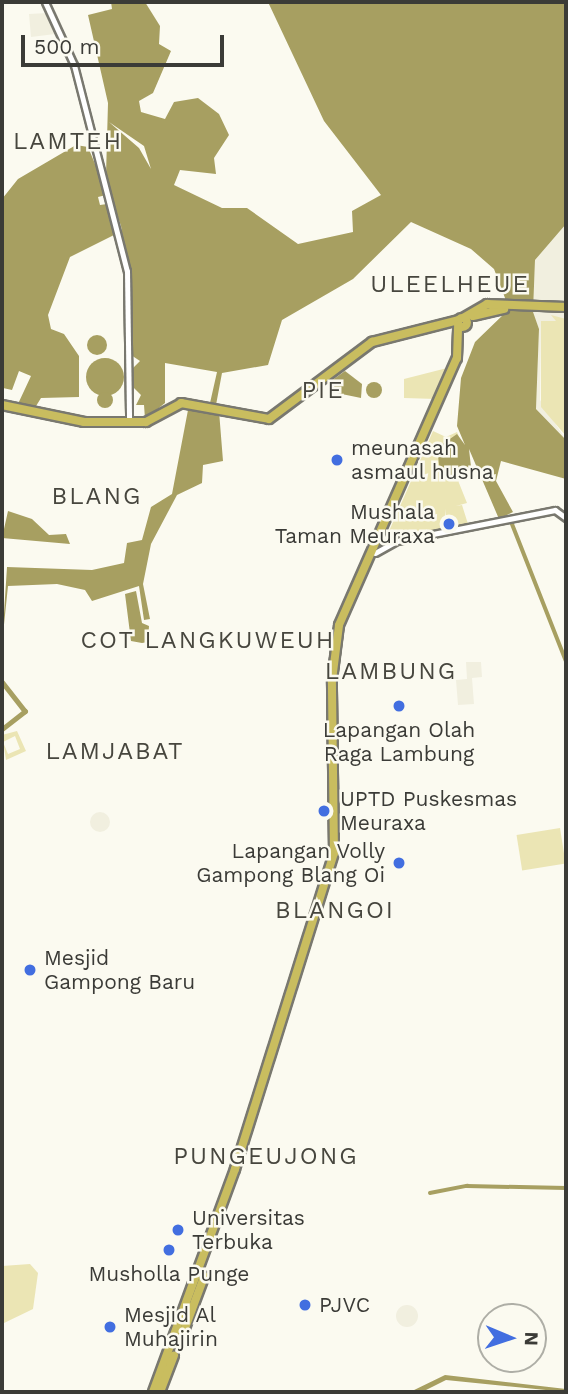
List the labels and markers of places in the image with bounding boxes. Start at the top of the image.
place label: meunasah asmaul husna [351,435,494,485]
marker: meunasah asmaul husna [329,452,345,468]
place label: Mushala Taman Meuraxa [275,499,435,549]
marker: Mushala Taman Meuraxa [441,516,457,532]
marker: Lapangan Olah Raga Lambung [391,698,407,714]
place label: Lapangan Olah Raga Lambung [323,717,475,767]
place label: UPTD Puskesmas Meuraxa [340,786,517,836]
marker: UPTD Puskesmas Meuraxa [314,801,334,821]
place label: Lapangan Volly Gampong Blang Oi [196,838,385,888]
marker: Lapangan Volly Gampong Blang Oi [391,855,407,871]
place label: Mesjid Gampong Baru [44,945,195,995]
marker: Mesjid Gampong Baru [22,962,38,978]
place label: Universitas Terbuka [192,1205,305,1255]
marker: Universitas Terbuka [170,1222,186,1238]
marker: Musholla Punge [161,1242,177,1258]
place label: Musholla Punge [88,1261,250,1287]
place label: PJVC [319,1292,370,1318]
marker: PJVC [297,1297,313,1313]
place label: Mesjid Al Muhajirin [124,1302,218,1352]
marker: Mesjid Al Muhajirin [102,1319,118,1335]

